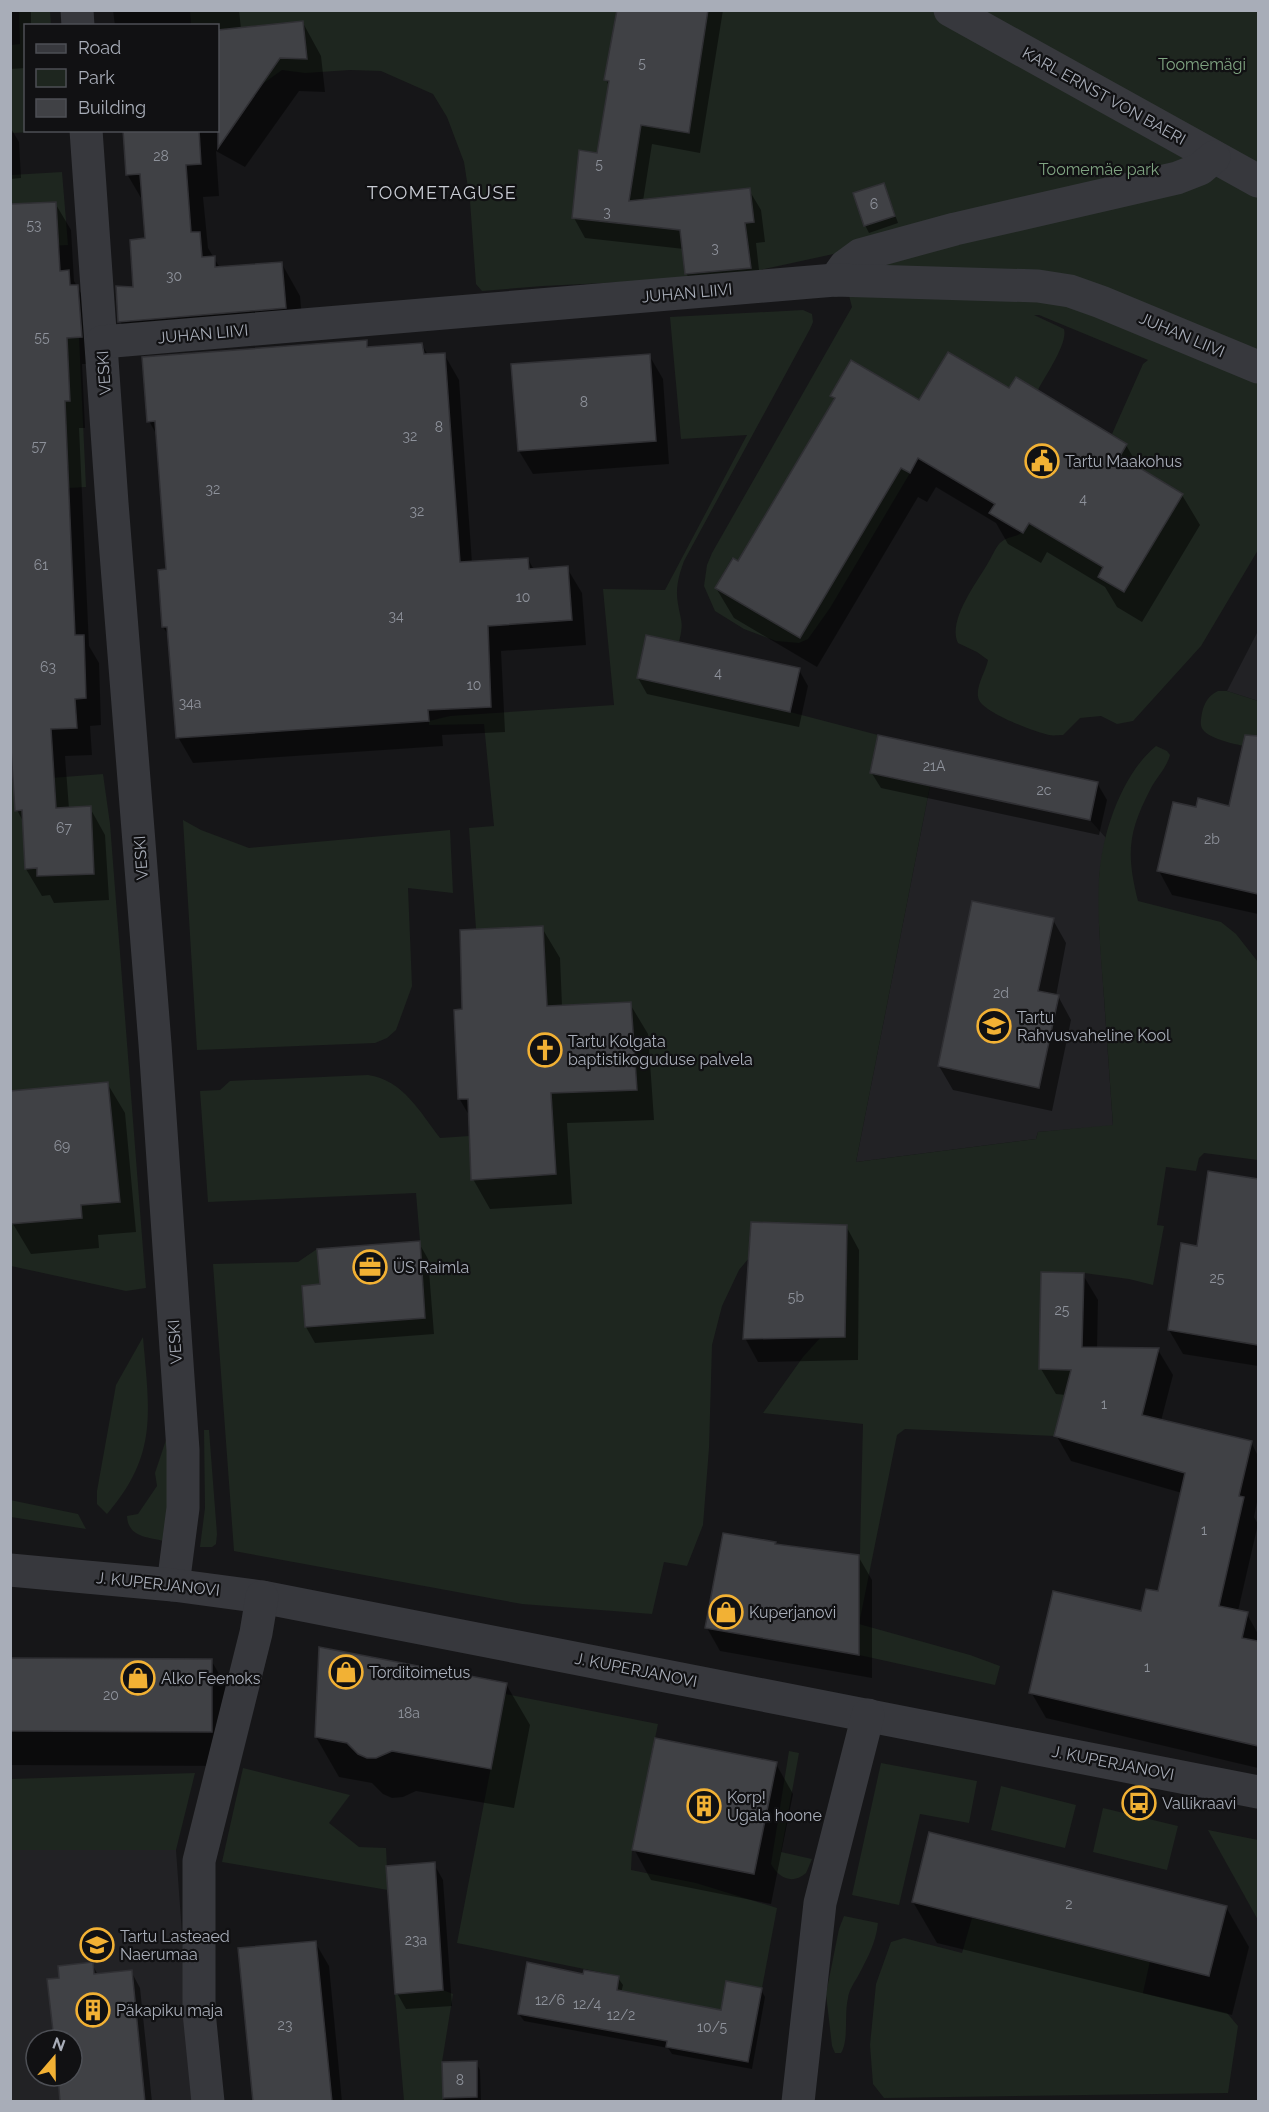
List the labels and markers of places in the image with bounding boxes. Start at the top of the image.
public building icon: Tartu Maakohus [1024,443,1060,479]
place label: Tartu Maakohus [1065,452,1182,471]
school or university icon: Tartu Rahvusvaheline Kool [976,1008,1012,1044]
place label: Tartu Rahvusvaheline Kool [1017,1008,1171,1045]
church icon: Tartu Kolgata baptistikoguduse palvela [527,1032,563,1068]
place label: Tartu Kolgata baptistikoguduse palvela [568,1032,753,1069]
office icon: ÜS Raimla [352,1249,388,1285]
place label: ÜS Raimla [393,1257,469,1277]
shop icon: Kuperjanovi [708,1594,744,1630]
place label: Kuperjanovi [749,1603,836,1622]
shop icon: Torditoimetus [328,1654,364,1690]
shop icon: Alko Feenoks [120,1660,156,1696]
place label: Torditoimetus [369,1663,470,1682]
place label: Alko Feenoks [161,1669,261,1688]
bus stop icon: Vallikraavi [1121,1785,1157,1821]
building icon: Korp! Ugala hoone [686,1788,722,1824]
place label: Korp! Ugala hoone [727,1788,822,1825]
place label: Vallikraavi [1162,1794,1236,1813]
school or university icon: Tartu Lasteaed Naerumaa [79,1927,115,1963]
place label: Tartu Lasteaed Naerumaa [120,1927,230,1964]
building icon: Päkapiku maja [75,1992,111,2028]
place label: Päkapiku maja [116,2001,223,2020]

